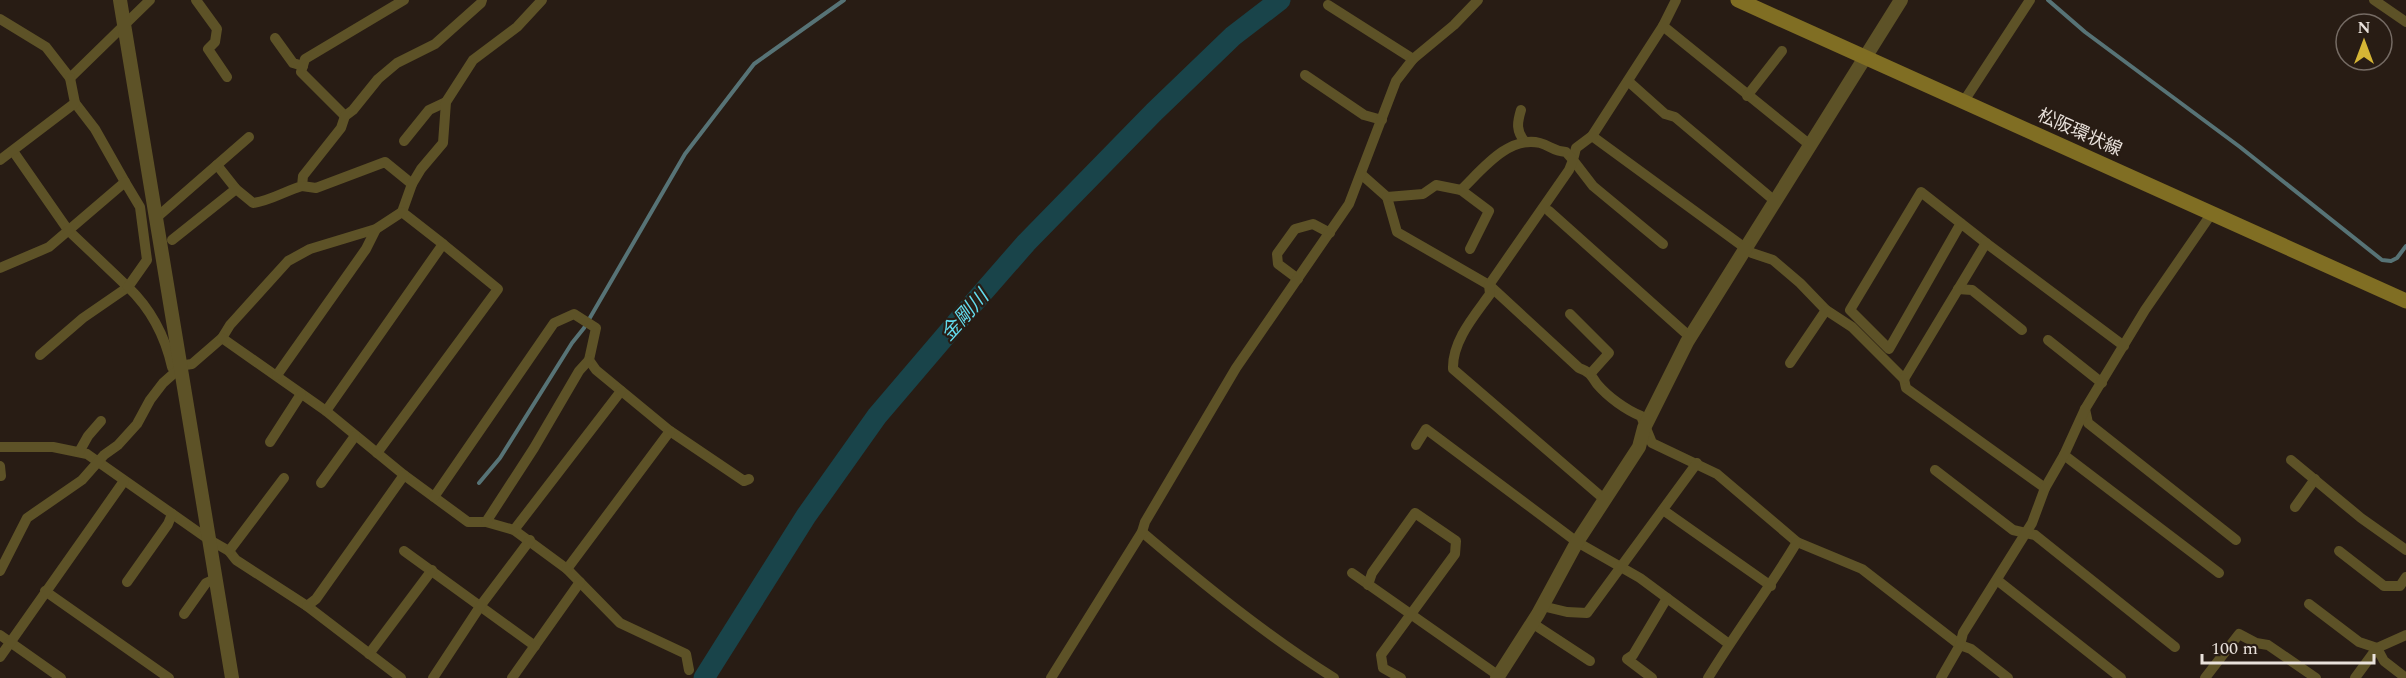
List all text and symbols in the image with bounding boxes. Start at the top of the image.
north arrow [2334,12,2394,72]
text: N [2357,16,2371,40]
street label: 松阪環状線 [2033,102,2126,163]
water label: 金剛川 [934,282,997,348]
scale bar [2202,627,2374,665]
text: 100 m [2211,635,2258,662]

